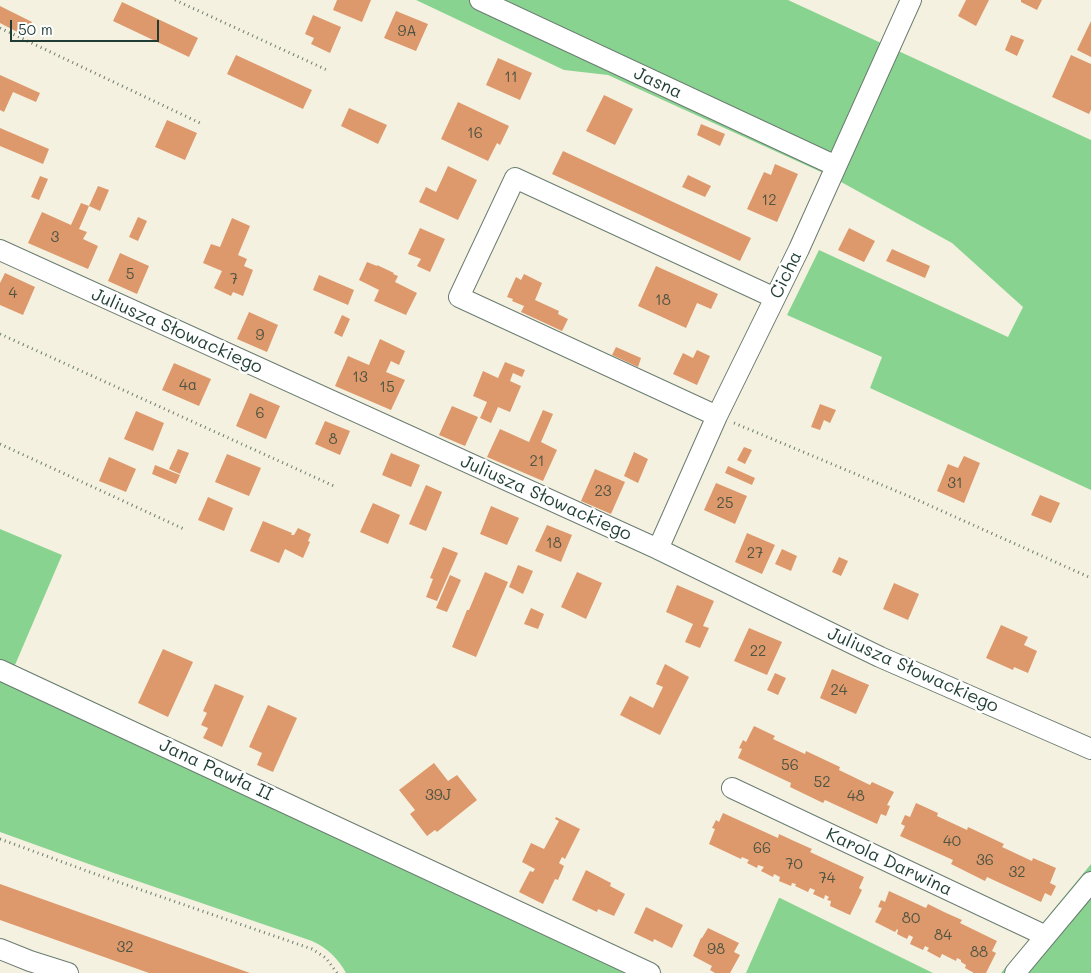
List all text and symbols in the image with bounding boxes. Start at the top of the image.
scale bar [12,10,161,42]
text: 50 m [18,19,53,39]
house number: 9A [397,22,417,40]
street label: Jasna [630,62,686,104]
house number: 11 [504,68,518,86]
house number: 16 [467,124,483,142]
house number: 12 [761,191,777,209]
house number: 3 [51,228,59,246]
street label: Cicha [765,248,807,302]
house number: 5 [126,265,134,283]
house number: 7 [230,270,238,288]
house number: 4 [9,284,17,302]
street label: Juliusza Słowackiego [88,284,266,378]
house number: 18 [655,291,671,309]
house number: 9 [256,326,264,344]
house number: 13 [352,368,368,386]
house number: 4a [179,376,197,394]
house number: 15 [379,378,395,396]
house number: 6 [255,404,265,422]
house number: 8 [328,430,338,448]
street label: Juliusza Słowackiego [457,451,635,545]
house number: 21 [529,452,545,470]
house number: 31 [947,474,963,492]
house number: 23 [594,482,612,500]
house number: 25 [716,494,734,512]
house number: 18 [546,534,562,552]
house number: 27 [747,544,763,562]
street label: Juliusza Słowackiego [824,623,1002,717]
house number: 22 [750,642,766,660]
house number: 24 [830,681,848,699]
street label: Jana Pawła II [156,734,276,806]
house number: 56 [781,756,799,774]
house number: 52 [813,773,831,791]
house number: 39J [425,786,451,804]
house number: 48 [847,787,865,805]
street label: Karola Darwina [823,823,955,901]
house number: 40 [943,832,961,850]
house number: 66 [753,839,771,857]
house number: 36 [976,851,994,869]
house number: 70 [785,855,803,873]
house number: 32 [1008,863,1026,881]
house number: 74 [818,869,836,887]
house number: 80 [902,909,920,927]
house number: 84 [934,926,952,944]
house number: 32 [116,938,134,956]
house number: 98 [707,940,725,958]
house number: 88 [970,943,988,961]

